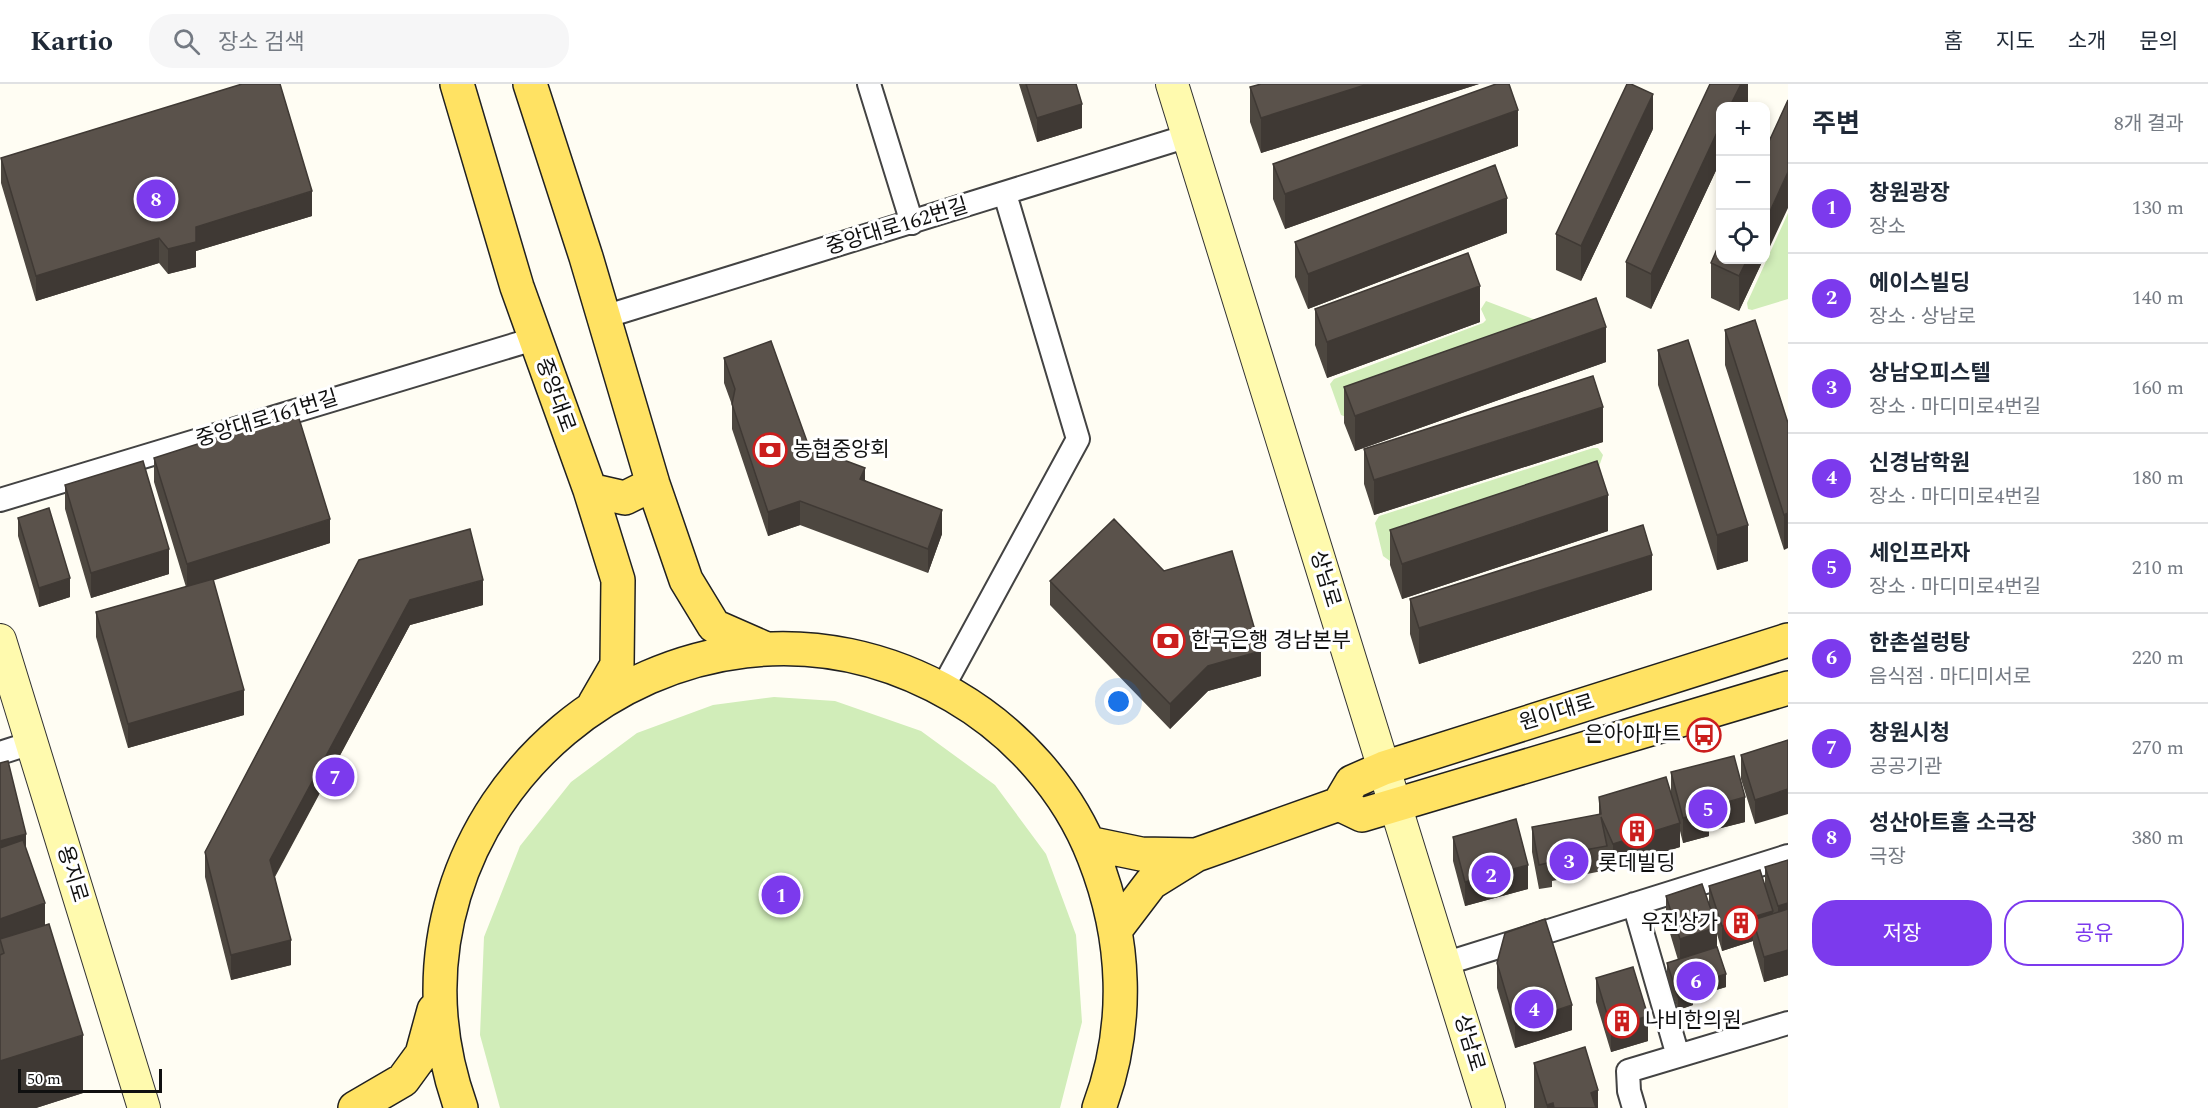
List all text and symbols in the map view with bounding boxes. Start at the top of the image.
search box [149,14,569,68]
text: Kartio [30,20,113,63]
icon: search [170,25,203,58]
text: 장소 검색 [218,26,305,59]
text: 홈 [1944,26,1963,58]
text: 지도 [1996,26,2035,58]
text: 소개 [2068,26,2106,58]
text: 문의 [2139,26,2178,58]
map controls [1716,102,1770,264]
button: + [1716,102,1770,156]
text: 주변 [1812,104,1860,144]
text: 8개 결과 [2114,109,2184,139]
button: − [1716,156,1770,210]
pin: 8 [136,176,176,222]
text: 창원광장 [1869,177,1950,210]
street label: 중앙대로162번길 [822,190,972,264]
text: 1 [1826,193,1837,223]
text: 130 m [2132,193,2184,223]
button: locate [1716,210,1770,264]
text: 장소 [1869,212,1906,242]
text: 에이스빌딩 [1869,267,1970,300]
text: 2 [1826,283,1837,313]
text: 140 m [2132,283,2184,313]
text: 장소 · 상남로 [1869,302,1976,332]
street label: 중앙대로 [527,353,583,437]
text: 상남오피스텔 [1869,357,1990,390]
text: 3 [1826,373,1837,403]
text: 160 m [2132,373,2184,403]
street label: 중앙대로161번길 [192,382,342,456]
text: 장소 · 마디미로4번길 [1869,392,2041,422]
bank icon: 농협중앙회 [752,432,788,468]
place label: 농협중앙회 [793,434,890,466]
text: 신경남학원 [1869,447,1970,480]
text: 4 [1826,463,1837,493]
text: 180 m [2132,463,2184,493]
text: 장소 · 마디미로4번길 [1869,482,2041,512]
text: 세인프라자 [1869,537,1970,570]
street label: 상남로 [1301,547,1349,611]
text: 5 [1826,553,1837,583]
text: 210 m [2132,553,2184,583]
text: 장소 · 마디미로4번길 [1869,572,2041,602]
bank icon: 한국은행 경남본부 [1150,623,1186,659]
place label: 한국은행 경남본부 [1191,625,1351,657]
text: 한촌설렁탕 [1869,627,1970,660]
text: 6 [1826,643,1837,673]
text: 220 m [2132,643,2184,673]
text: 음식점 · 마디미서로 [1869,662,2031,692]
street label: 원이대로 [1515,686,1599,740]
your location [1104,687,1133,716]
bus stop icon: 은아아파트 [1686,717,1722,753]
text: 창원시청 [1869,717,1950,750]
place label: 은아아파트 [1584,719,1681,751]
text: 7 [1826,733,1837,763]
text: 270 m [2132,733,2184,763]
text: 공공기관 [1869,752,1943,782]
pin: 7 [316,754,354,800]
pin: 5 [1688,786,1728,832]
text: 성산아트홀 소극장 [1869,807,2036,840]
building icon: 롯데빌딩 [1619,813,1655,849]
text: 8 [1826,823,1837,853]
text: 380 m [2132,823,2184,853]
pin: 3 [1550,838,1588,884]
street label: 용지로 [48,842,96,906]
text: 극장 [1869,842,1906,872]
place label: 롯데빌딩 [1598,848,1676,880]
pin: 2 [1472,852,1510,898]
pin: 1 [762,872,800,918]
button: 저장 [1812,900,1992,966]
button: 공유 [2004,900,2184,966]
building icon: 우진상가 [1723,905,1759,941]
place label: 우진상가 [1641,907,1718,939]
pin: 6 [1676,958,1716,1004]
pin: 4 [1514,986,1553,1032]
building icon: 나비한의원 [1604,1003,1640,1039]
place label: 나비한의원 [1645,1005,1742,1037]
street label: 상남로 [1445,1011,1493,1075]
scale bar [18,1066,162,1094]
text: 50 m [27,1067,61,1091]

